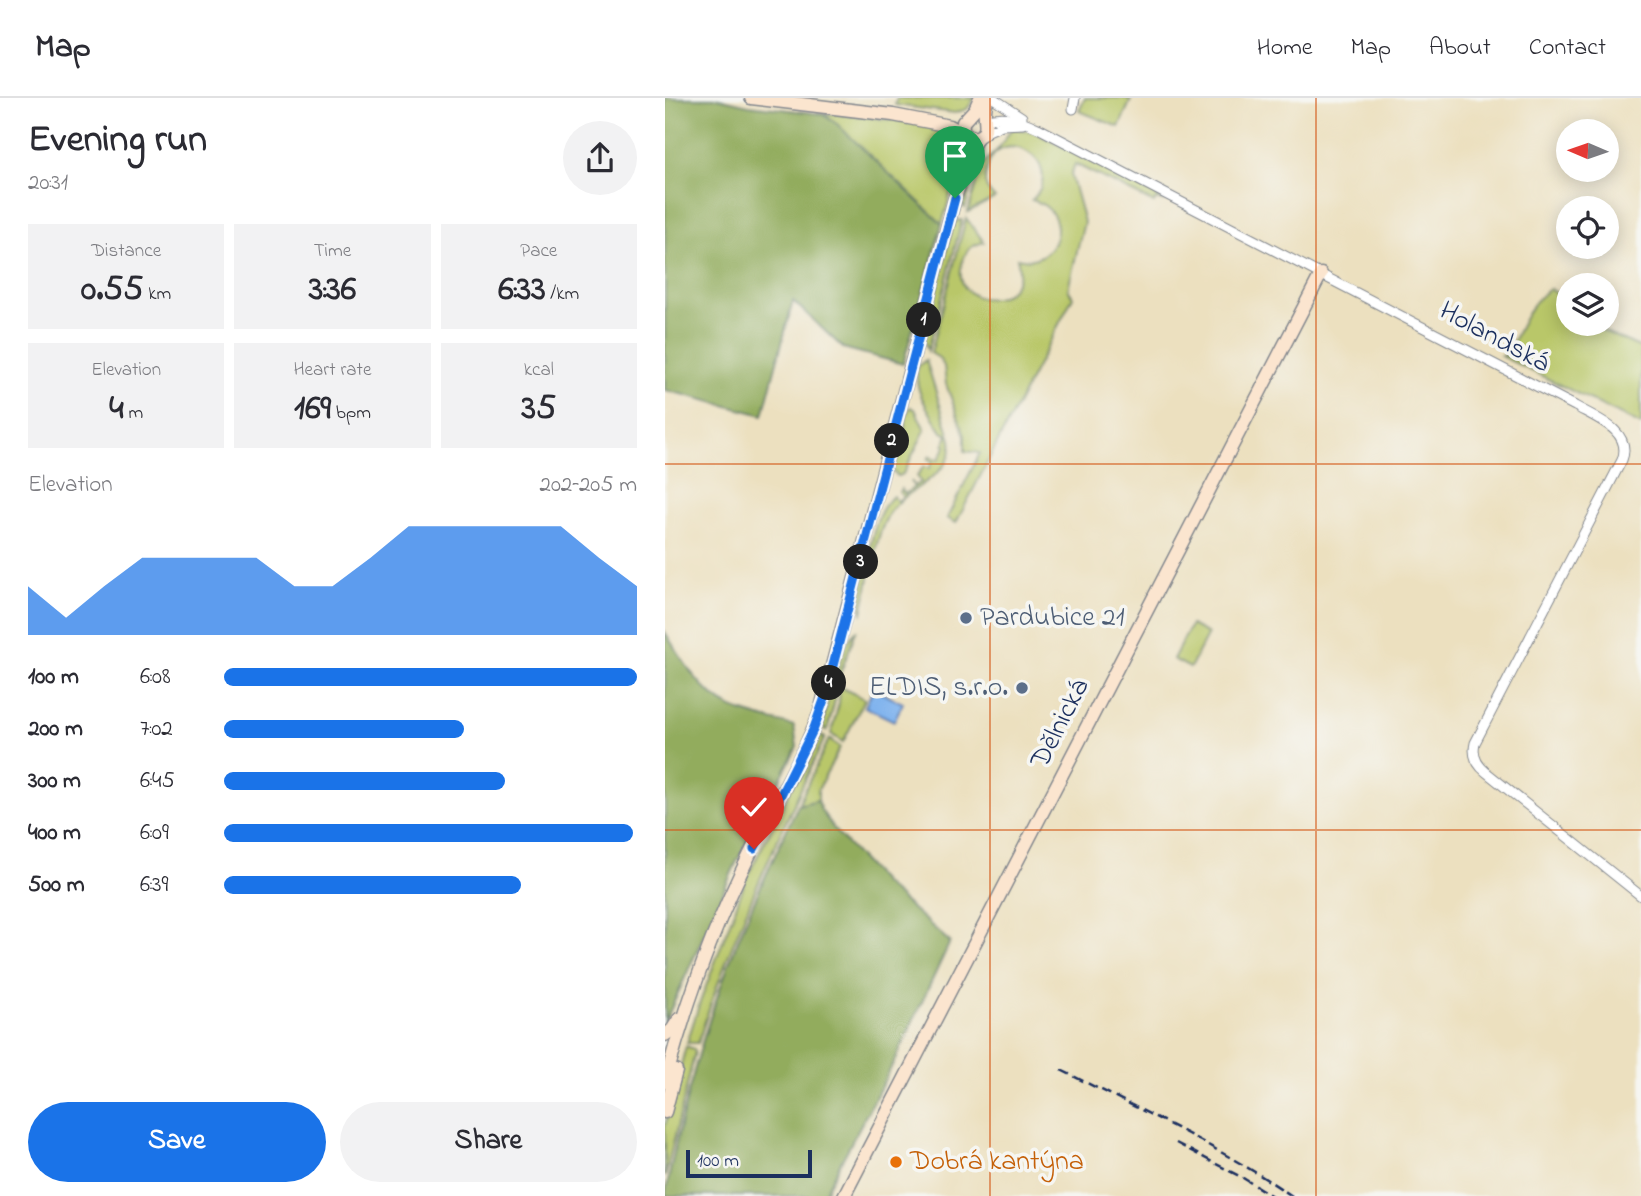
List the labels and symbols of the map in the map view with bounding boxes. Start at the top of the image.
north arrow [1556,119,1619,182]
pin [925,126,985,198]
street label: Holandská [1431,292,1557,384]
pin: 1 [907,302,941,338]
pin: 2 [875,424,909,458]
pin: 3 [843,545,879,580]
place label: Pardubice 21 [980,598,1125,639]
marker: Pardubice 21 [958,610,974,626]
pin: 4 [811,666,847,700]
place label: ELDIS, s.r.o. [869,668,1008,709]
street label: Dělnická [1021,672,1101,777]
marker: ELDIS, s.r.o. [1014,680,1030,696]
pin [724,777,784,849]
place label: Dobrá kantýna [909,1142,1084,1183]
scale bar [686,1147,812,1179]
marker: Dobrá kantýna [888,1154,904,1170]

